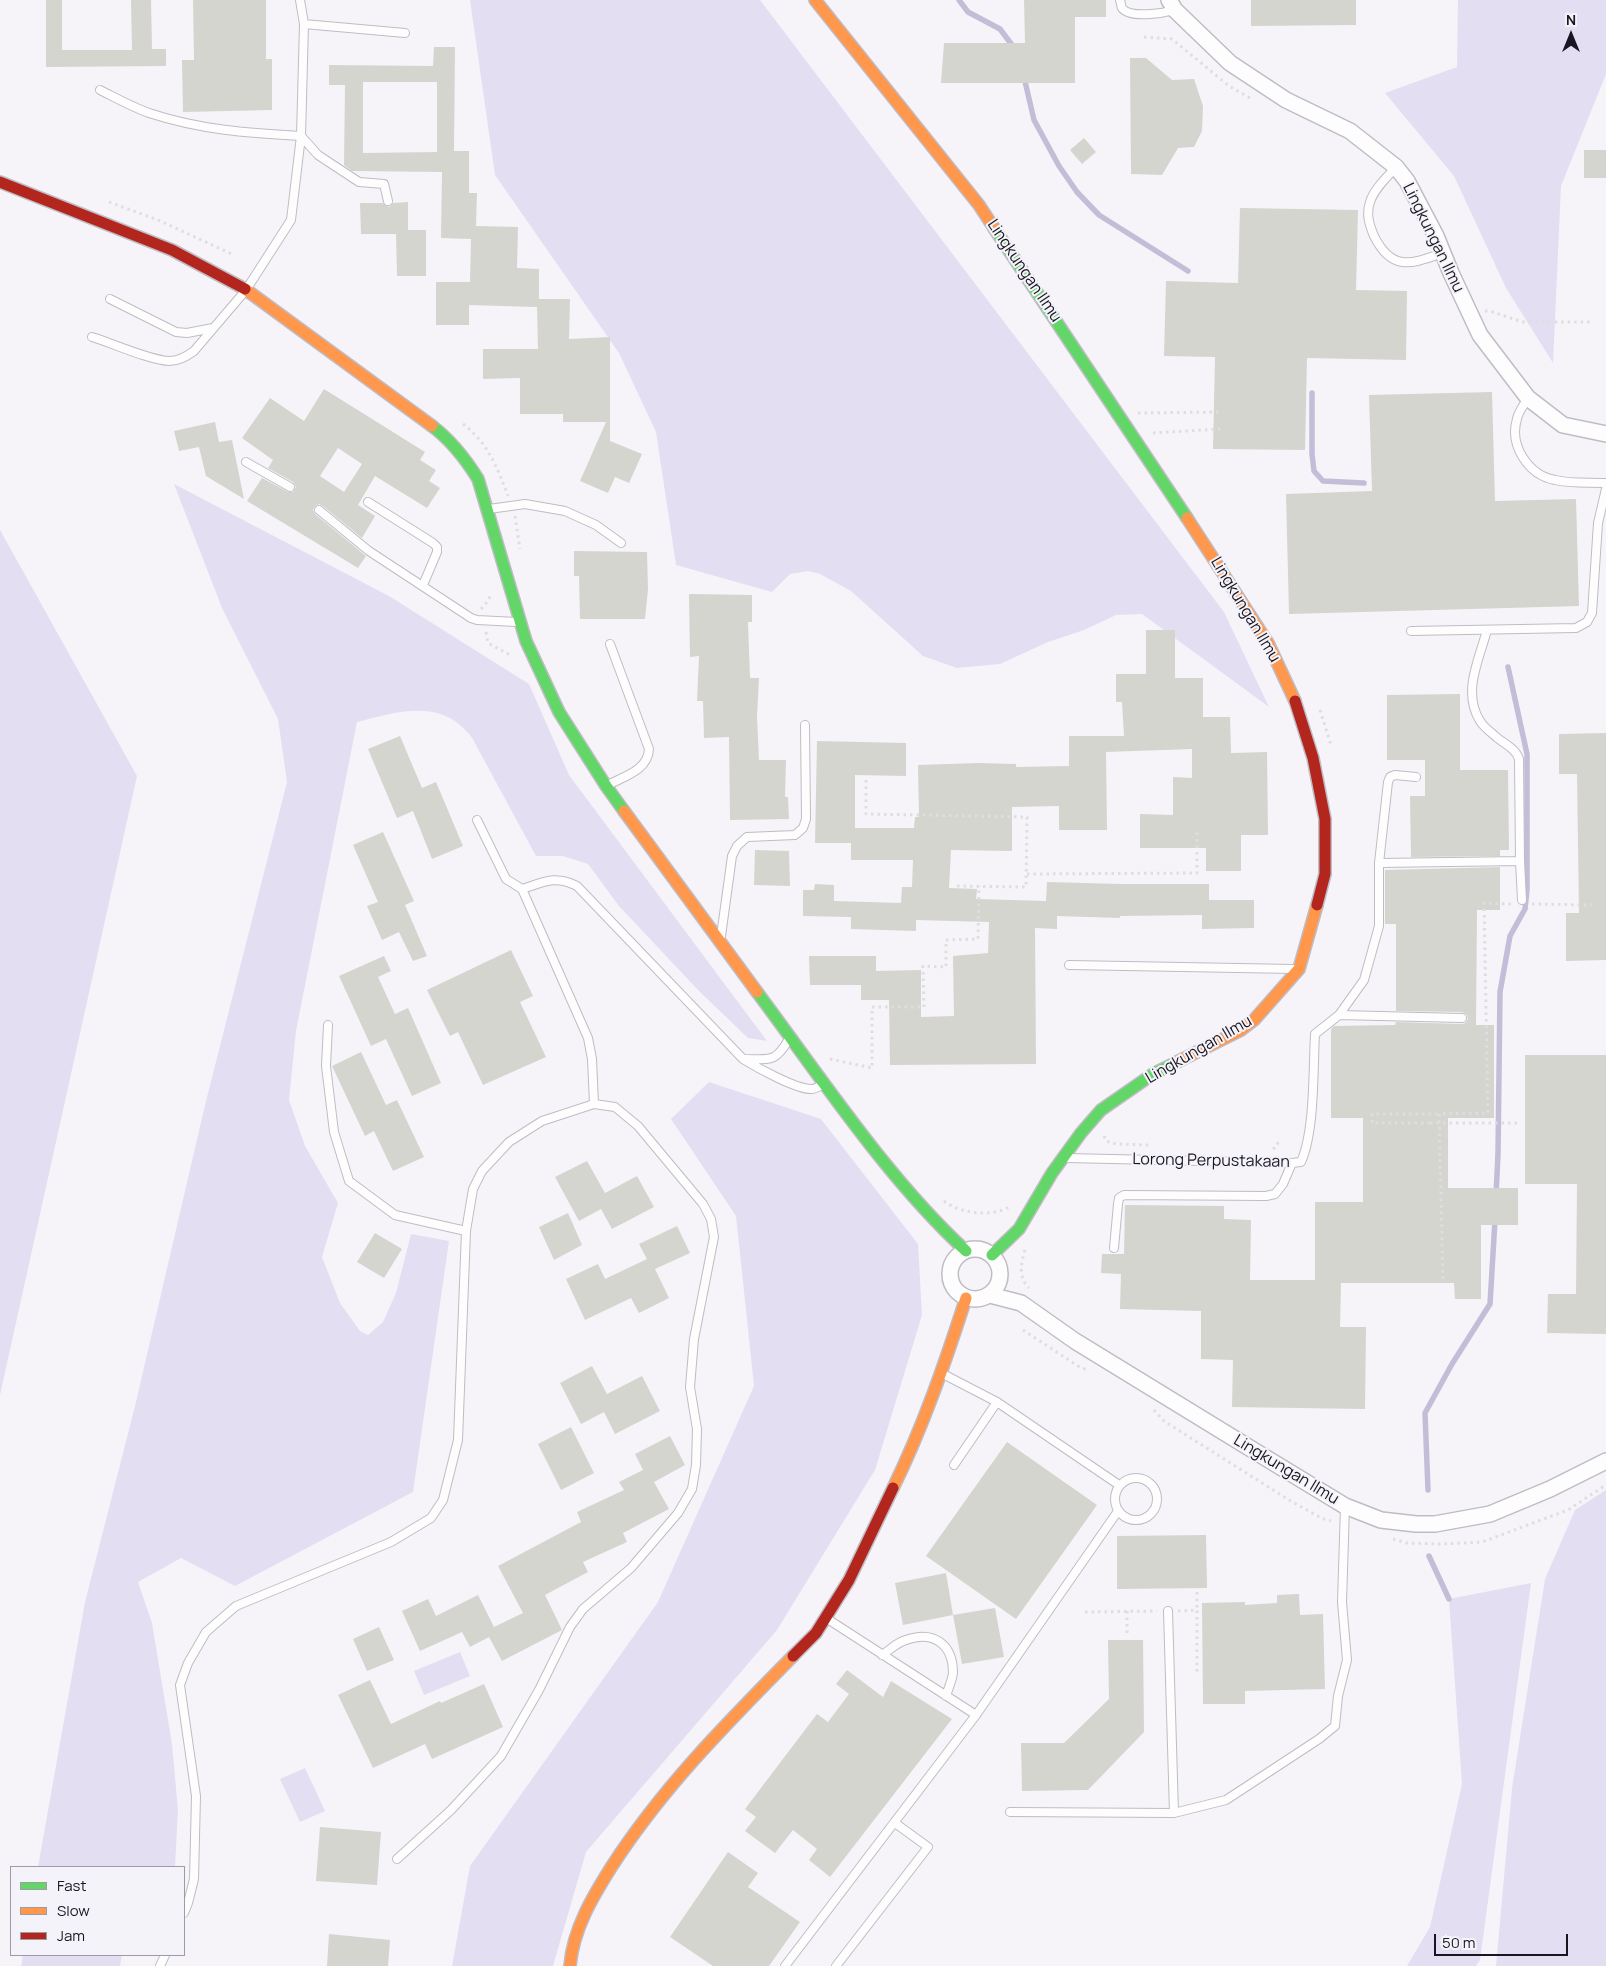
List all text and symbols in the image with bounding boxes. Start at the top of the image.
north arrow [1546,10,1596,60]
text: N [1566,10,1576,29]
street label: Lingkungan Ilmu [1398,180,1468,296]
street label: Lingkungan Ilmu [983,216,1065,326]
street label: Lingkungan Ilmu [1206,554,1284,666]
street label: Lingkungan Ilmu [1142,1012,1256,1088]
street label: Lorong Perpustakaan [1132,1150,1290,1172]
street label: Lingkungan Ilmu [1230,1431,1342,1509]
legend [10,1866,185,1956]
text: Fast [57,1875,86,1896]
text: Slow [57,1900,90,1921]
scale bar [1436,1924,1570,1956]
text: Jam [57,1925,85,1946]
text: 50 m [1442,1932,1476,1953]

